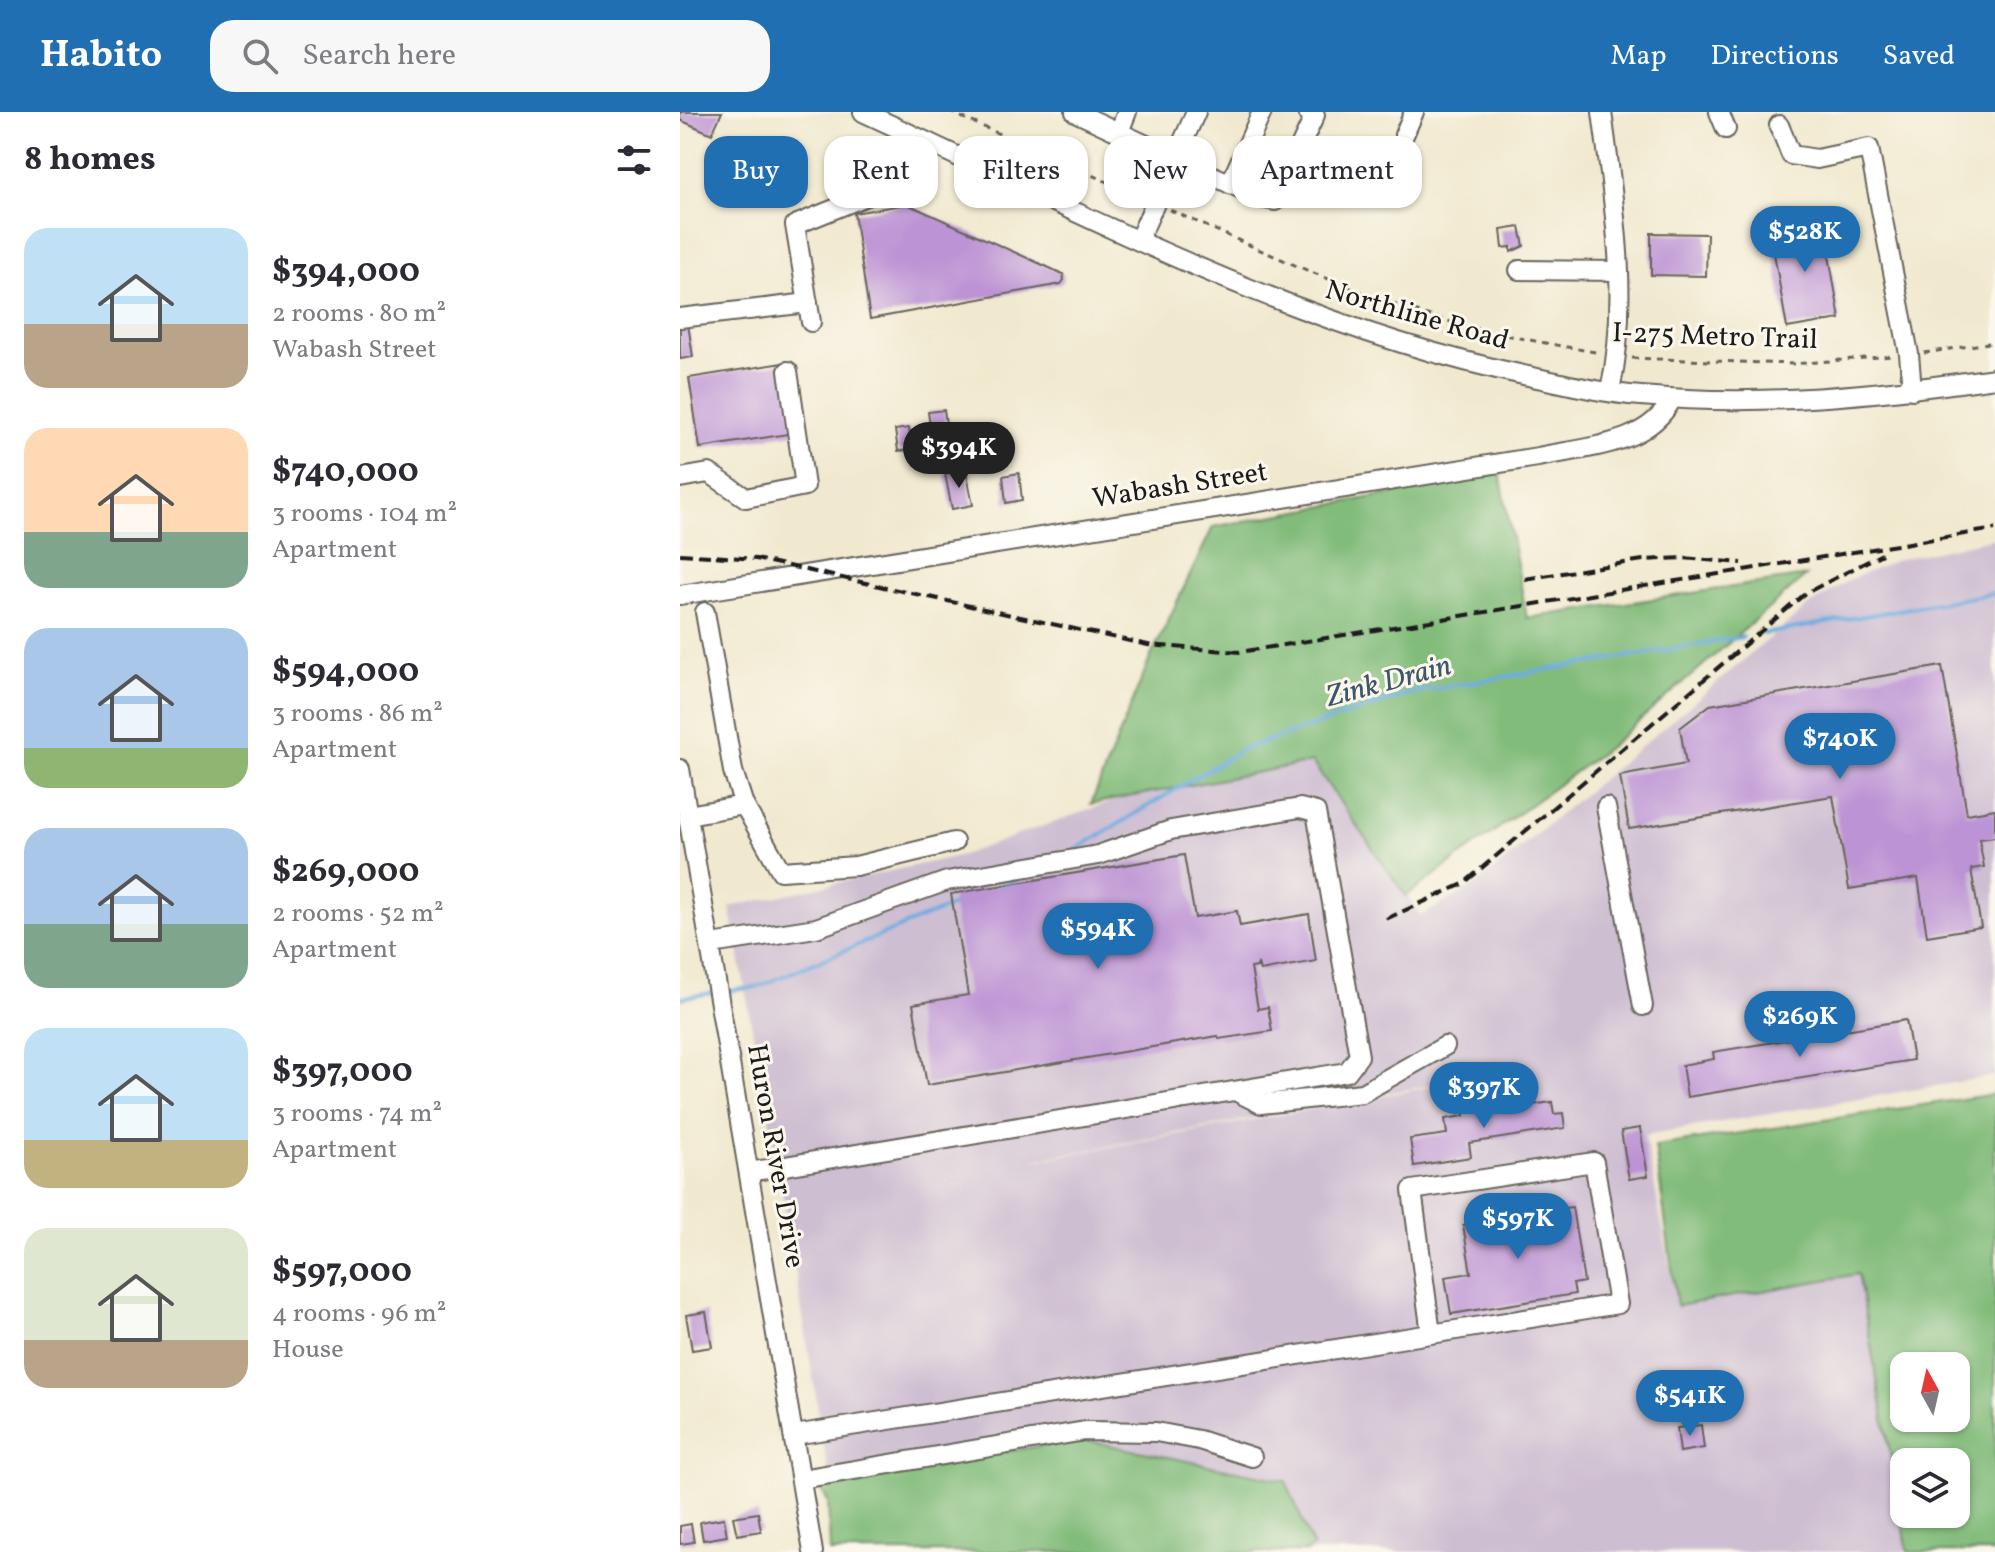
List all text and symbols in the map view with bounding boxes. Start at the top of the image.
search box [210,20,770,92]
text: Habito [40,30,162,83]
icon: search [238,34,282,78]
text: Search here [302,35,456,77]
text: Map [1611,37,1667,76]
text: Directions [1711,37,1839,76]
text: Saved [1883,37,1955,76]
chip: Buy [704,136,808,208]
chip: Rent [824,136,938,208]
chip: Filters [954,136,1088,208]
chip: New [1104,136,1216,208]
chip: Apartment [1232,136,1422,208]
text: 8 homes [24,137,156,184]
icon: filters [612,138,656,182]
pin: $528K [1749,206,1861,274]
text: $528K [1768,214,1842,250]
text: $394,000 [272,249,420,296]
icon: home [88,260,184,356]
street label: Northline Road [1321,271,1513,361]
text: 2 rooms · 80 m² [272,296,446,332]
street label: I-275 Metro Trail [1612,314,1818,360]
text: Wabash Street [272,332,436,368]
pin: $394K [903,422,1015,490]
text: $394K [921,430,997,466]
text: $740,000 [272,449,419,496]
street label: Wabash Street [1090,453,1270,519]
icon: home [88,460,184,556]
text: 3 rooms · 104 m² [272,496,457,532]
text: Apartment [272,532,397,568]
water label: Zink Drain [1321,645,1456,719]
text: $594,000 [272,649,419,696]
icon: home [88,660,184,756]
text: 3 rooms · 86 m² [272,696,443,732]
pin: $740K [1784,713,1896,781]
text: $740K [1803,721,1877,757]
text: Apartment [272,732,397,768]
text: $269,000 [272,849,419,896]
icon: home [88,860,184,956]
text: 2 rooms · 52 m² [272,896,444,932]
pin: $594K [1042,903,1154,971]
text: $594K [1060,911,1136,947]
text: Apartment [272,932,397,968]
pin: $269K [1744,991,1856,1059]
text: $269K [1762,999,1838,1035]
street label: Huron River Drive [736,1041,814,1271]
text: $397,000 [272,1049,413,1096]
icon: home [88,1060,184,1156]
pin: $397K [1428,1062,1540,1130]
text: $397K [1448,1070,1520,1106]
text: 3 rooms · 74 m² [272,1096,442,1132]
text: Apartment [272,1132,397,1168]
pin: $597K [1462,1193,1574,1261]
text: $597K [1482,1201,1554,1237]
text: $597,000 [272,1249,412,1296]
icon: home [88,1260,184,1356]
text: 4 rooms · 96 m² [272,1296,446,1332]
text: House [272,1332,344,1368]
north arrow [1890,1352,1970,1432]
map controls [1890,1352,1970,1528]
pin: $541K [1634,1370,1746,1438]
text: $541K [1654,1378,1726,1414]
button: layers [1890,1448,1970,1528]

